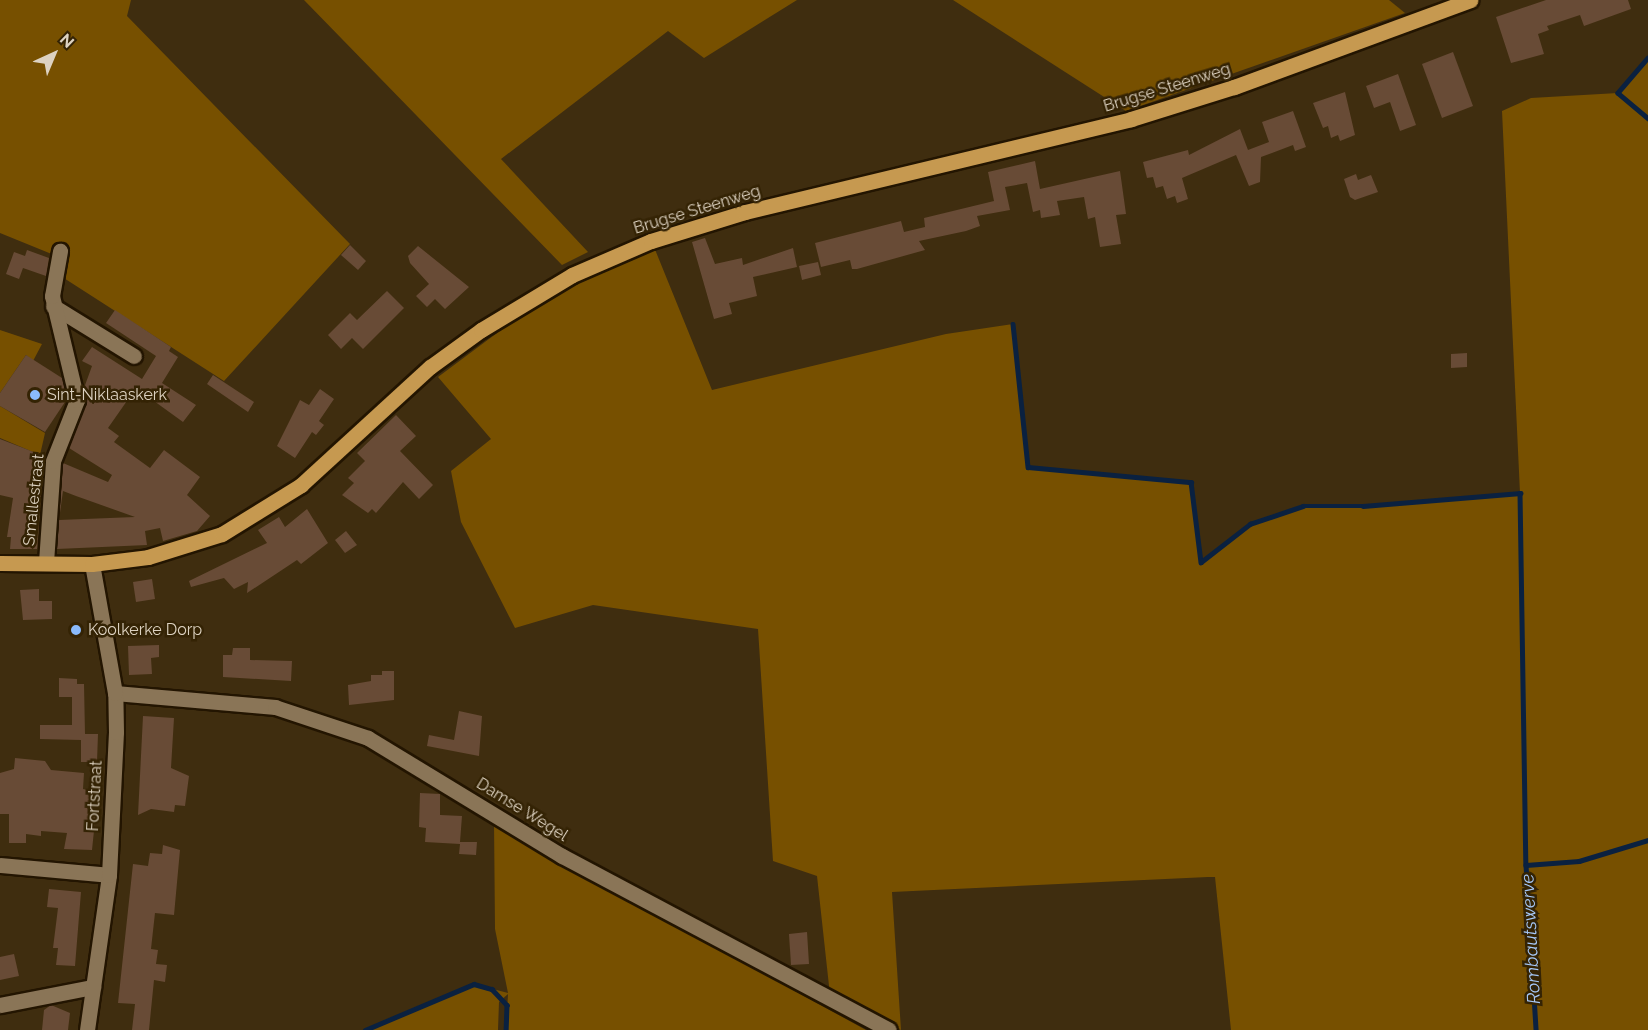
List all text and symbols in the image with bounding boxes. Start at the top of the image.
north arrow [24,24,84,84]
text: N [56,30,78,52]
street label: Brugse Steenweg [1101,60,1233,116]
street label: Brugse Steenweg [631,182,763,238]
place label: Sint-Niklaaskerk [47,385,167,405]
marker: Sint-Niklaaskerk [28,388,42,402]
street label: Smallestraat [20,453,48,547]
place label: Koolkerke Dorp [88,620,202,640]
marker: Koolkerke Dorp [69,623,83,637]
street label: Fortstraat [84,760,106,832]
street label: Damse Wegel [473,774,571,846]
water label: Rombautswerve [1517,873,1545,1005]

